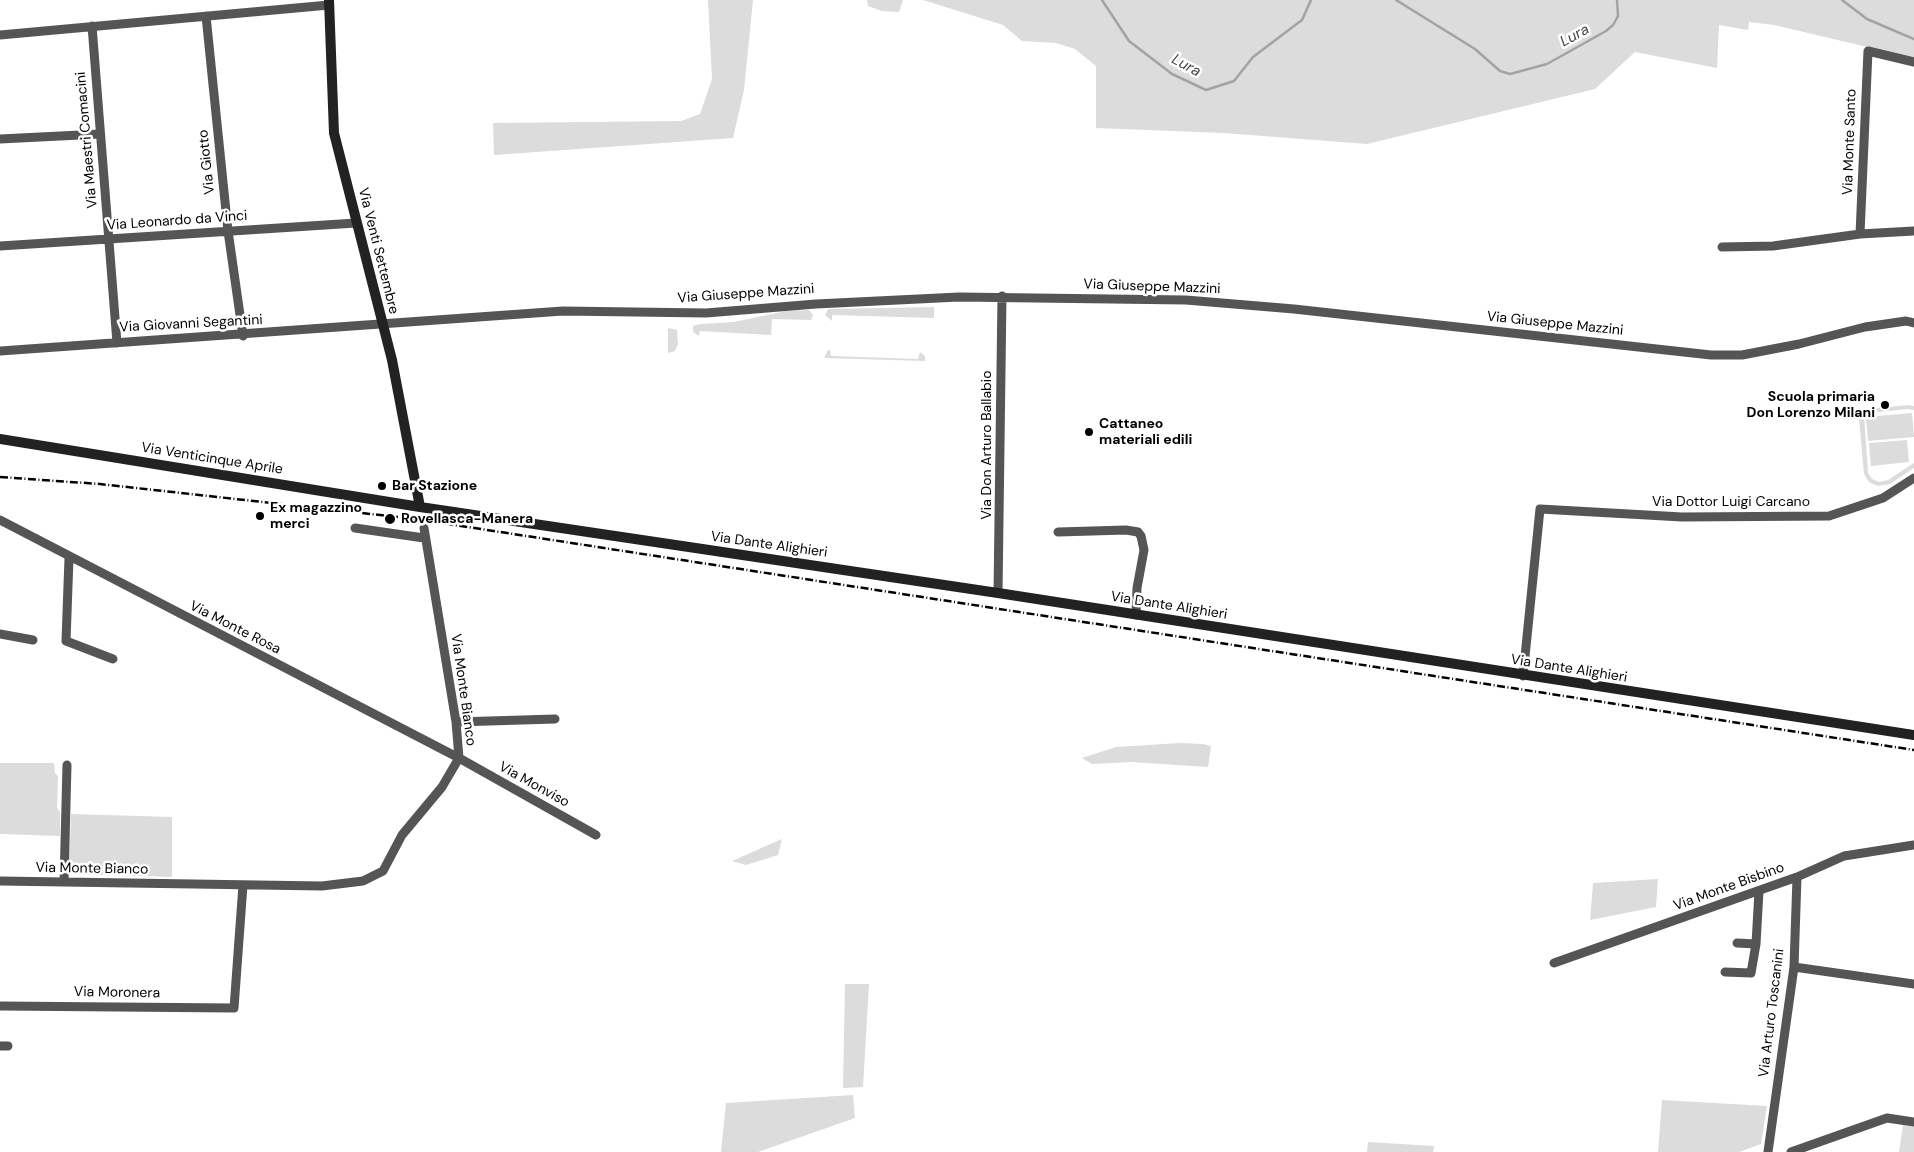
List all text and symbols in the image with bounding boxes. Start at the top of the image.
water label: Lura [1557,21,1593,51]
water label: Lura [1168,51,1204,81]
street label: Via Maestri Comacini [73,71,101,209]
street label: Via Monte Santo [1840,88,1860,196]
street label: Via Giotto [195,129,219,195]
street label: Via Venti Settembre [354,186,402,316]
street label: Via Leonardo da Vinci [106,208,248,234]
street label: Via Giuseppe Mazzini [1083,276,1221,298]
street label: Via Giuseppe Mazzini [677,281,815,307]
street label: Via Giuseppe Mazzini [1486,308,1624,340]
street label: Via Giovanni Segantini [119,312,263,336]
street label: Via Don Arturo Ballabio [979,370,995,520]
place label: Scuola primaria Don Lorenzo Milani [1747,389,1875,422]
marker: Scuola primaria Don Lorenzo Milani [1879,399,1891,411]
place label: Cattaneo materiali edili [1099,416,1192,448]
marker: Cattaneo materiali edili [1083,426,1095,438]
street label: Via Venticinque Aprile [140,440,284,478]
place label: Bar Stazione [392,478,477,494]
marker: Bar Stazione [376,480,388,492]
street label: Via Dottor Luigi Carcano [1652,494,1810,510]
place label: Ex magazzino merci [270,500,362,532]
marker: Ex magazzino merci [254,510,266,522]
place label: Rovellasca-Manera [401,511,533,527]
marker: Rovellasca-Manera [383,512,397,526]
street label: Via Dante Alighieri [709,528,829,562]
street label: Via Dante Alighieri [1110,588,1228,624]
street label: Via Monte Rosa [187,598,283,658]
street label: Via Monte Bianco [447,633,479,747]
street label: Via Dante Alighieri [1510,651,1628,687]
street label: Via Monviso [496,759,572,811]
street label: Via Monte Bisbino [1671,859,1787,915]
street label: Via Monte Bianco [35,860,149,878]
street label: Via Arturo Toscanini [1756,948,1788,1078]
street label: Via Moronera [74,984,160,1002]

